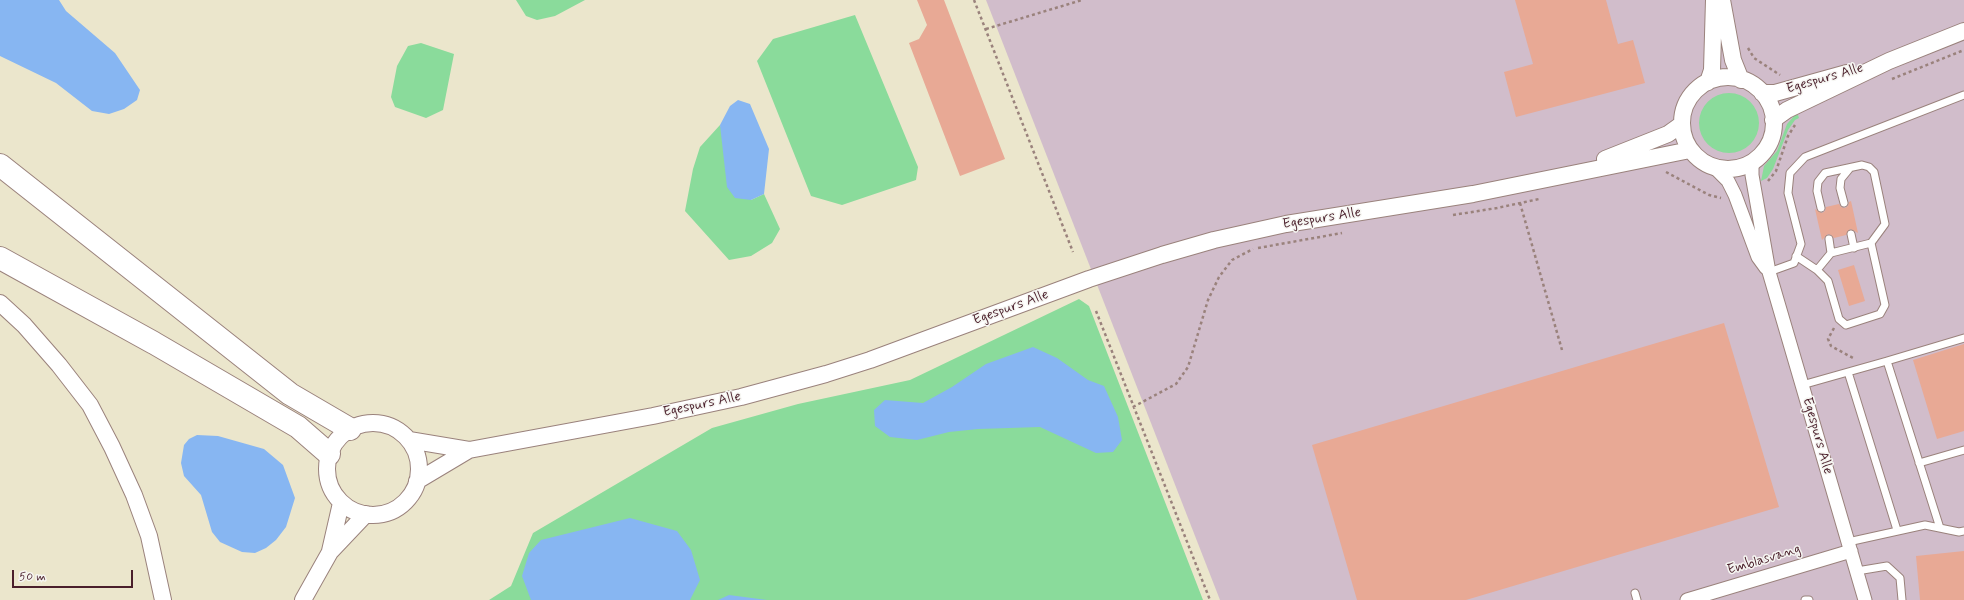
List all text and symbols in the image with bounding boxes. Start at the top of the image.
street label: Egespurs Alle [1785,60,1865,98]
street label: Egespurs Alle [1282,205,1362,233]
street label: Egespurs Alle [971,287,1051,329]
street label: Egespurs Alle [662,389,742,421]
street label: Egespurs Alle [1798,396,1836,476]
street label: Emblasvang [1725,541,1803,579]
scale bar [14,562,135,588]
text: 50 m [19,569,46,585]

